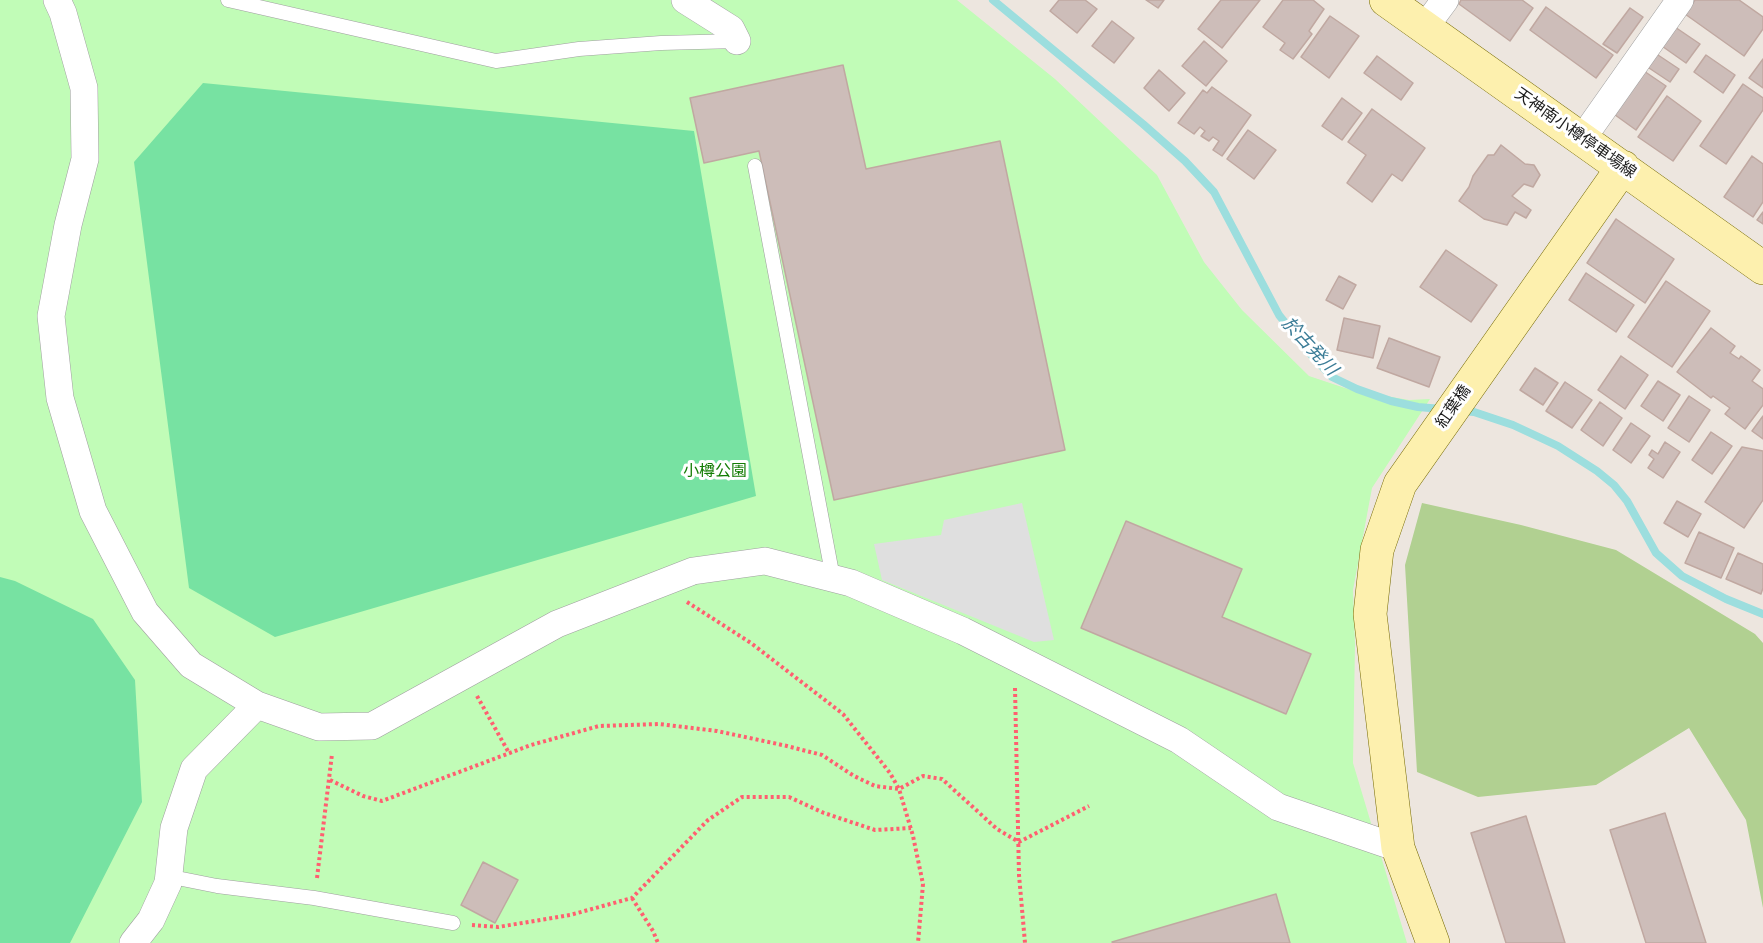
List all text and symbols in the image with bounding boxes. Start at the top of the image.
street label: 天神南小樽停車場線 [1511,85,1639,183]
water label: 於古発川 [1277,313,1341,381]
street label: 紅葉橋 [1432,382,1476,432]
park label: 小樽公園 [683,462,747,482]

